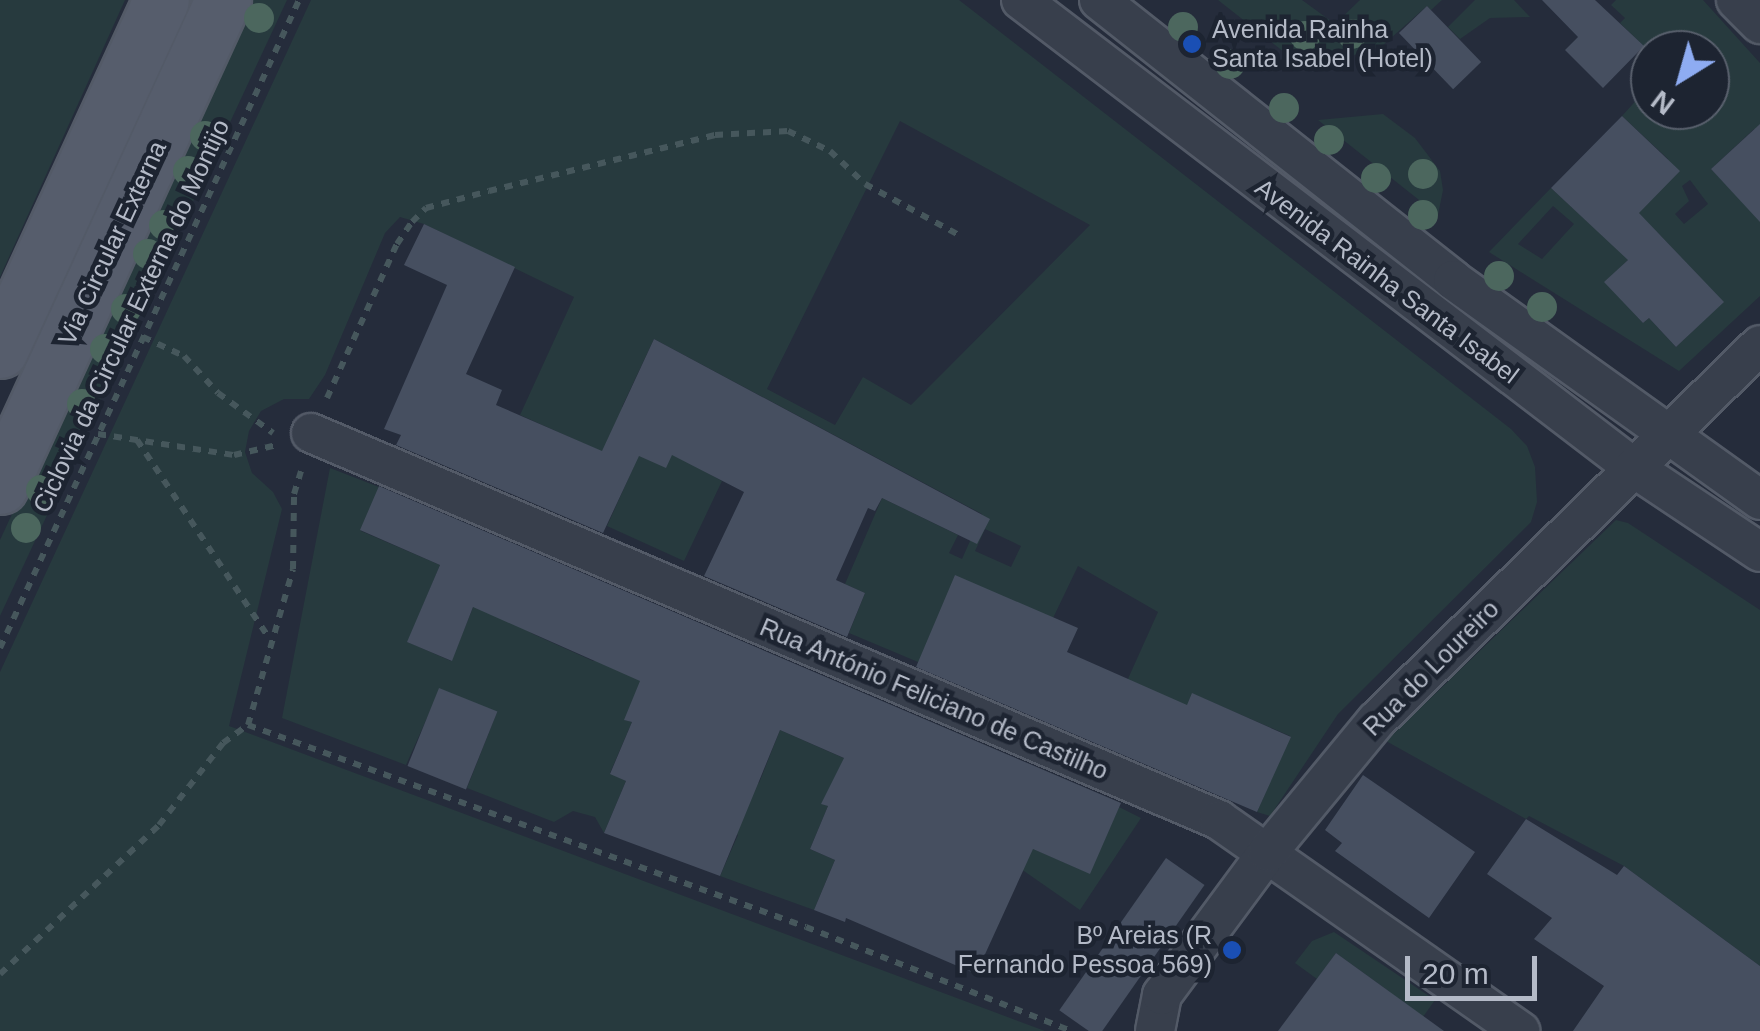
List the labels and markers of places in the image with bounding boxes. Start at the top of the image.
place label: Avenida Rainha Santa Isabel (Hotel) [1212,15,1433,74]
marker: Avenida Rainha Santa Isabel (Hotel) [1181,33,1203,55]
place label: Bº Areias (R Fernando Pessoa 569) [958,921,1212,980]
marker: Bº Areias (R Fernando Pessoa 569) [1221,939,1243,961]

